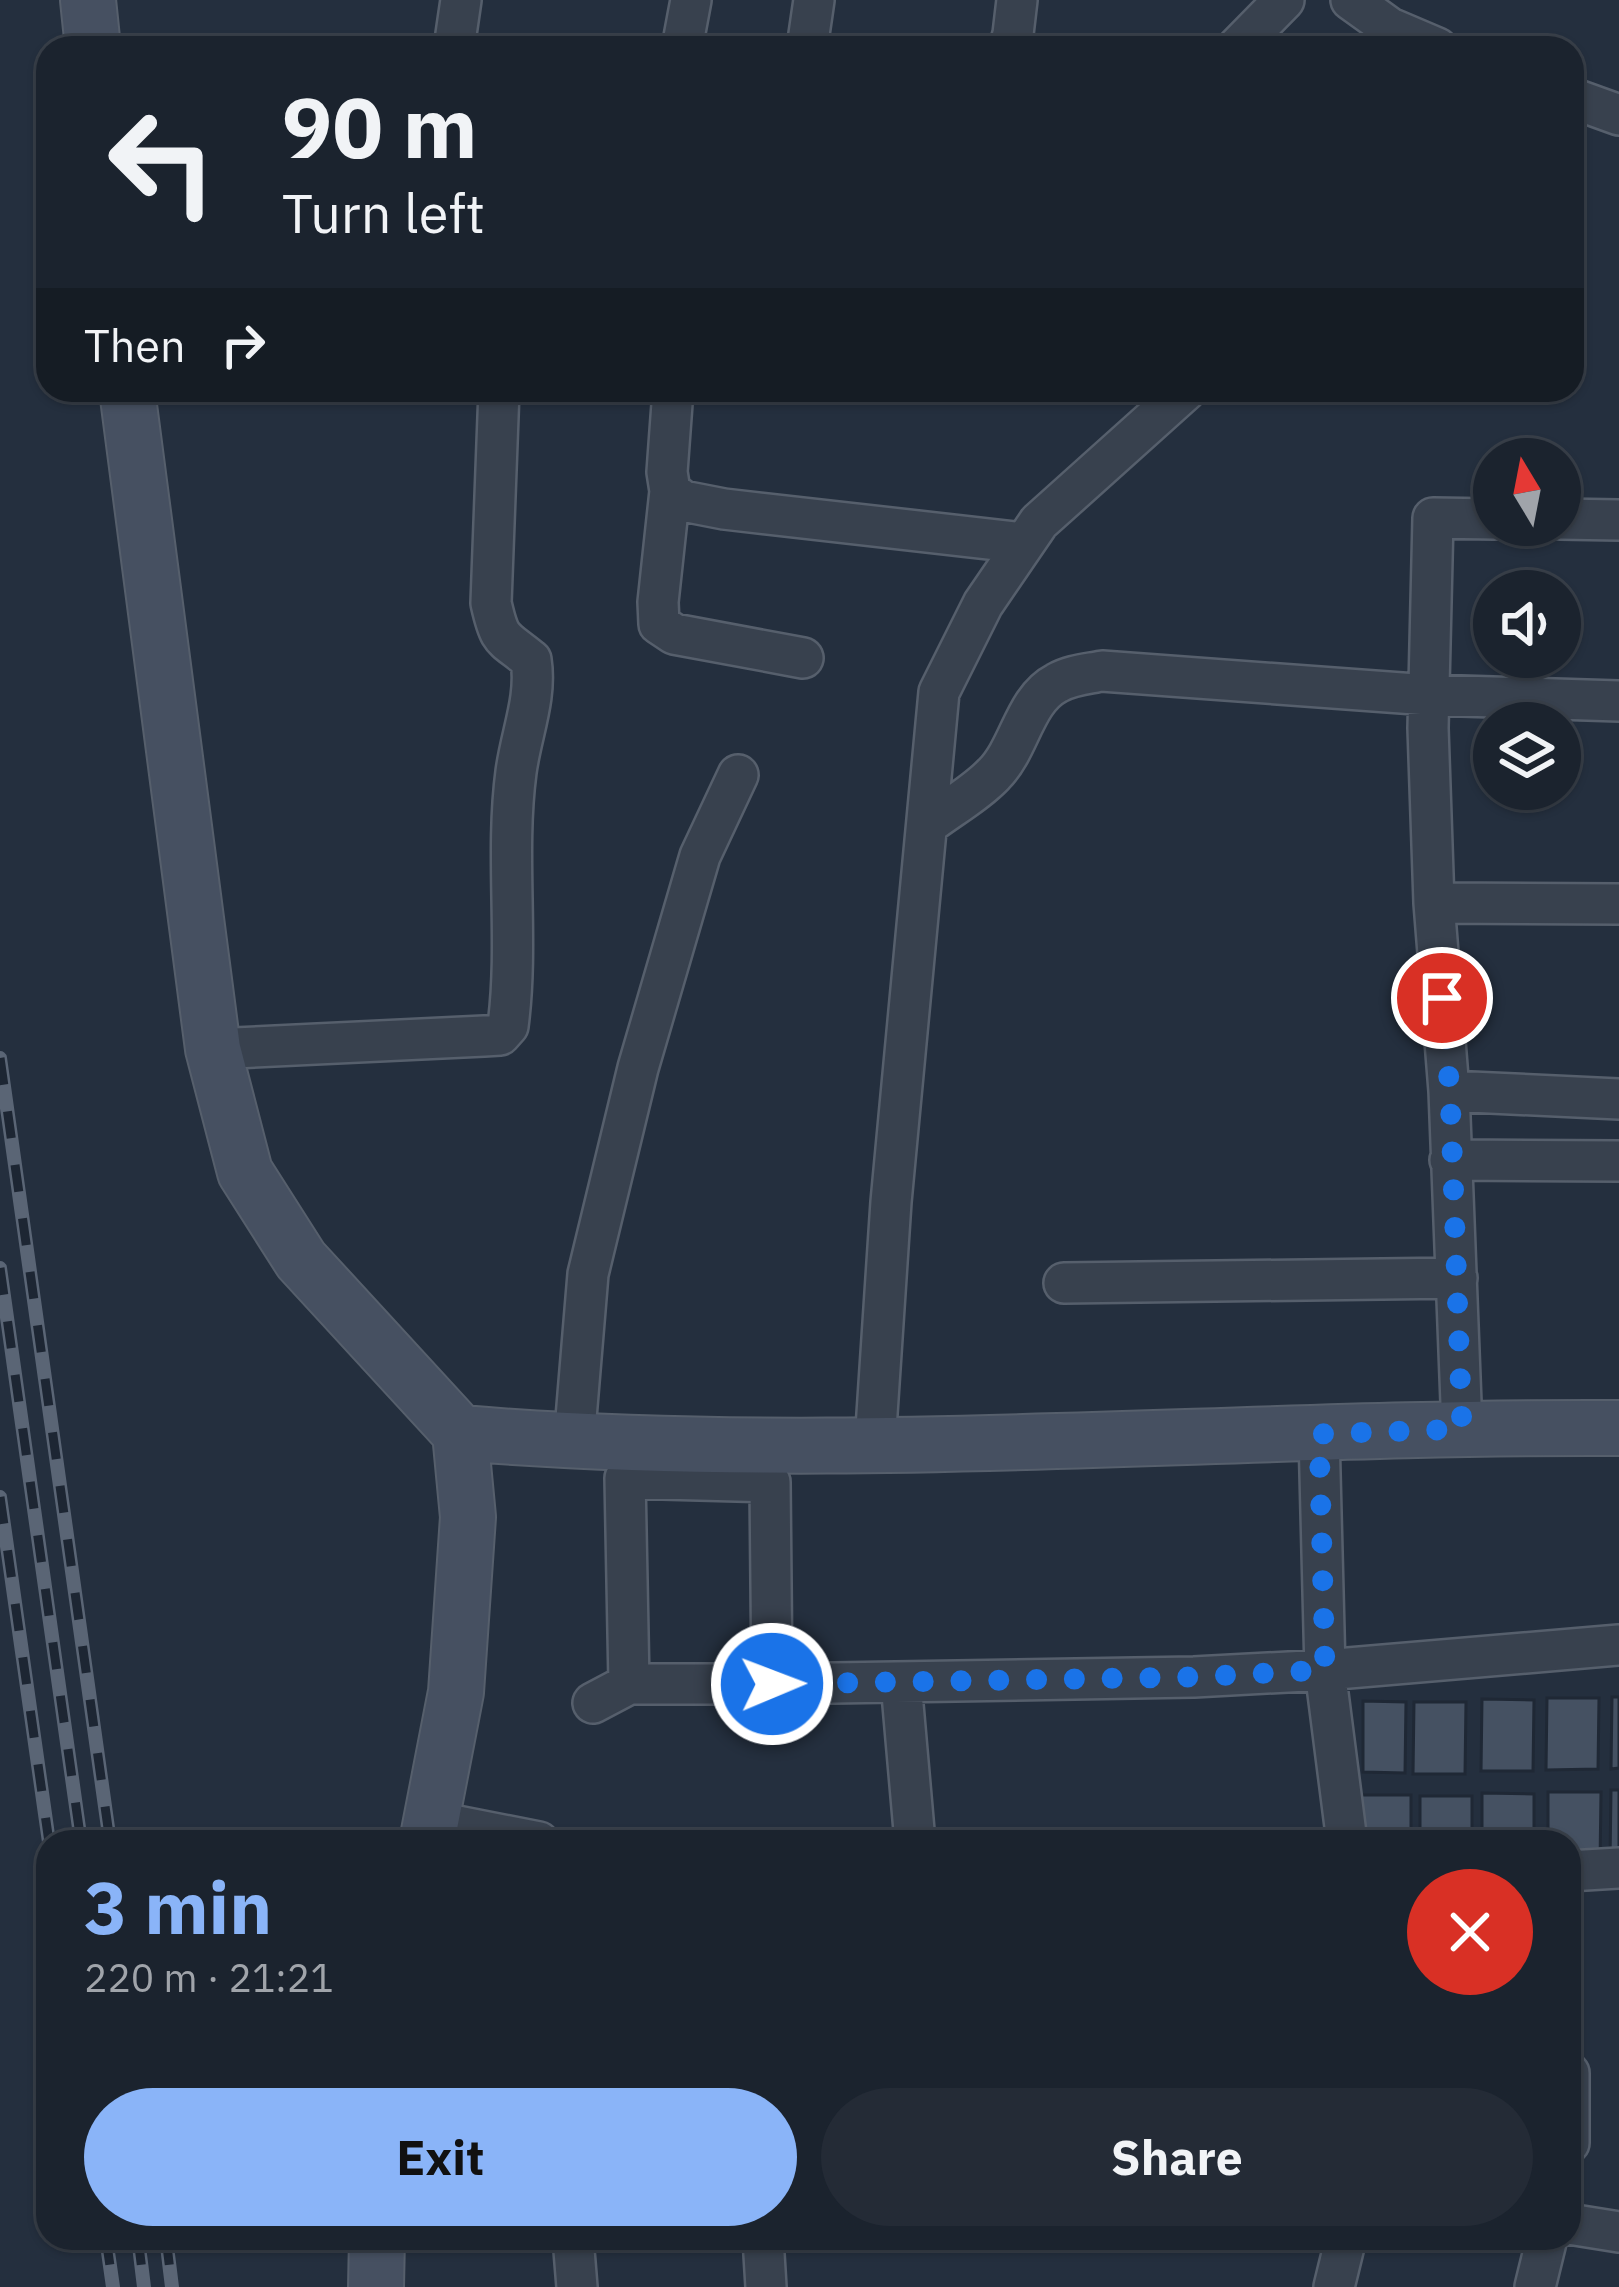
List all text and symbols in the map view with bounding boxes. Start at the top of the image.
text: 90 m [282,72,478,181]
icon: left [84,84,240,240]
text: Turn left [282,178,485,248]
icon: right [210,312,276,378]
text: Then [84,316,186,374]
north arrow [1473,438,1581,546]
map controls [1473,438,1581,810]
button: sound [1473,570,1581,678]
button: layers [1473,702,1581,810]
pin [1391,947,1493,1049]
icon: arrive [1409,965,1475,1031]
position arrow [709,1621,835,1747]
text: 3 min [84,1860,272,1954]
button: close [1407,1869,1533,1995]
text: 220 m · 21:21 [84,1952,334,2003]
button: Exit [84,2088,797,2226]
button: Share [821,2088,1533,2226]

